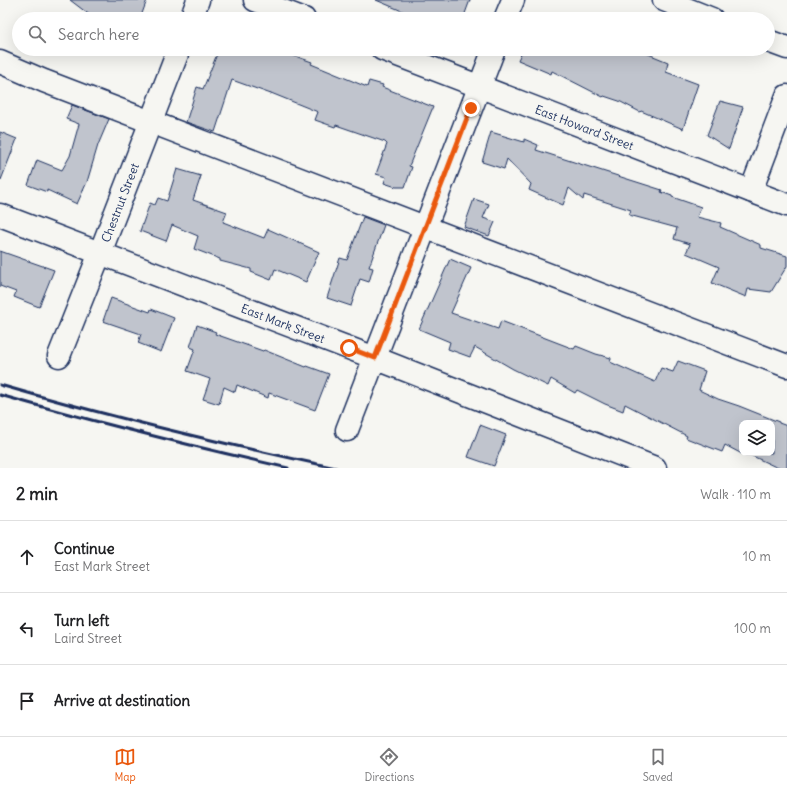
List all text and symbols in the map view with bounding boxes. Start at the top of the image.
search box [12,12,775,56]
icon: search [26,23,48,45]
text: Search here [58,25,139,44]
route end [462,99,480,117]
street label: East Howard Street [533,101,636,153]
street label: Chestnut Street [97,161,142,244]
street label: East Mark Street [239,300,327,346]
route start [340,339,358,357]
map controls [739,420,775,456]
button: layers [739,420,775,456]
text: 2 min [16,483,58,505]
text: Walk · 110 m [700,486,771,503]
text: Continue [54,539,115,558]
icon: ahead [16,546,38,568]
text: 10 m [743,548,771,565]
text: East Mark Street [54,558,150,575]
text: Turn left [54,611,109,630]
icon: left [16,618,38,640]
text: 100 m [734,620,771,637]
text: Laird Street [54,630,122,647]
icon: arrive [16,690,38,712]
text: Arrive at destination [54,691,190,710]
tab: Map [114,746,136,784]
tab: Directions [365,746,414,784]
tab: Saved [643,746,673,784]

